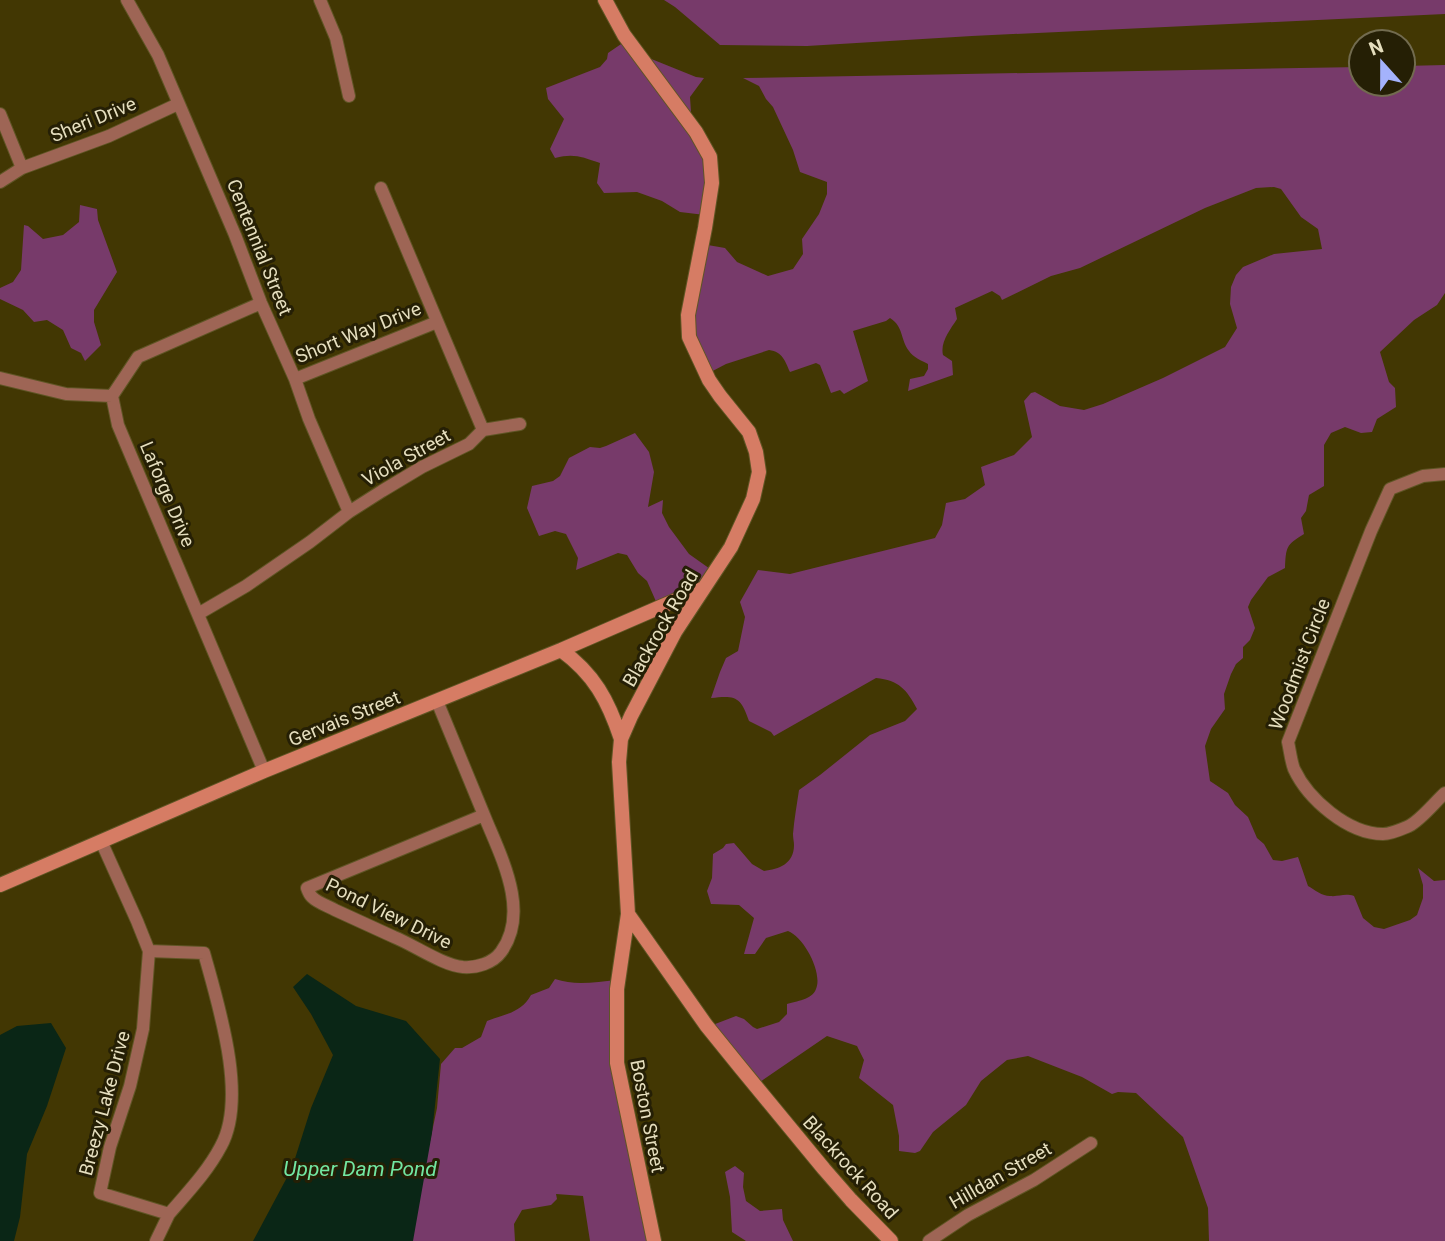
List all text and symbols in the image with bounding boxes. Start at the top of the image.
north arrow [1347,28,1417,98]
text: N [1366,34,1386,61]
street label: Sheri Drive [47,92,139,147]
street label: Centennial Street [222,176,297,319]
street label: Short Way Drive [292,297,424,368]
street label: Viola Street [358,424,454,491]
street label: Laforge Drive [135,438,200,550]
street label: Blackrock Road [618,566,703,691]
street label: Woodmist Circle [1264,595,1335,733]
street label: Gervais Street [285,686,403,751]
street label: Pond View Drive [322,873,455,954]
street label: Breezy Lake Drive [74,1028,135,1178]
street label: Boston Street [625,1058,670,1175]
street label: Blackrock Road [798,1111,903,1224]
street label: Hilldan Street [945,1137,1055,1214]
water label: Upper Dam Pond [283,1157,437,1181]

